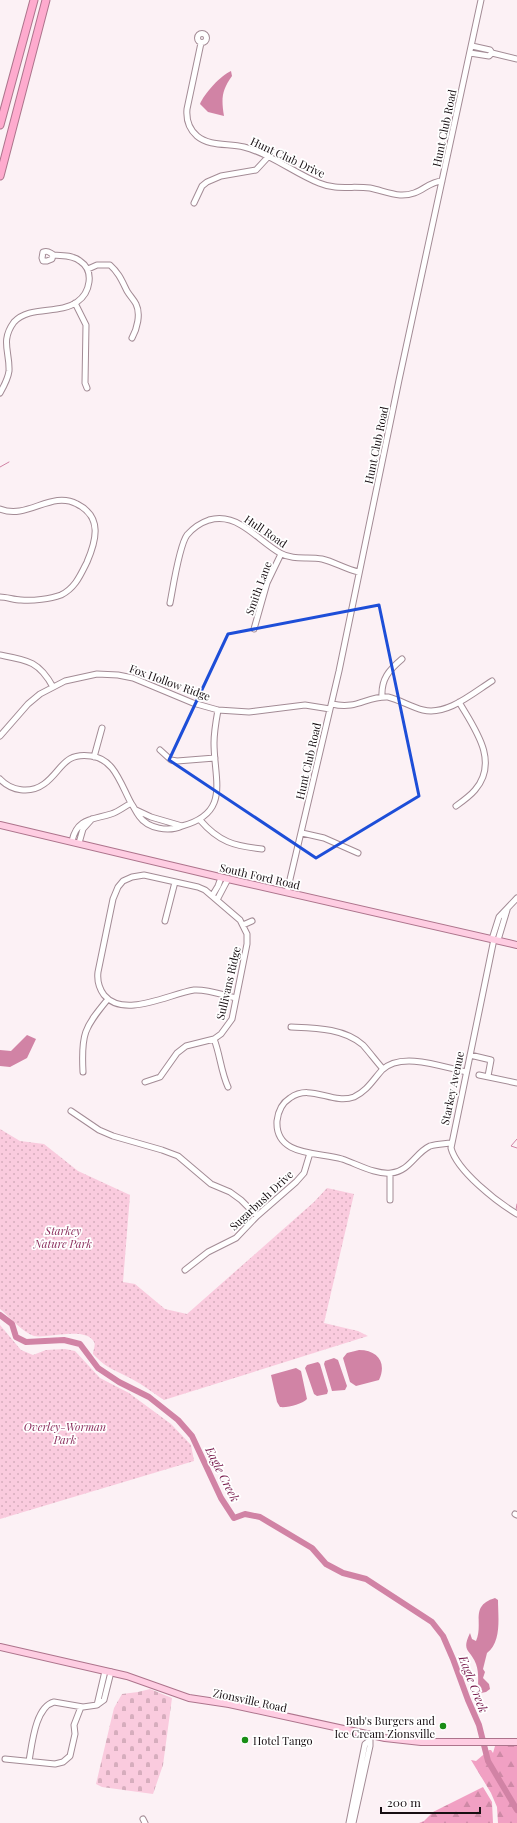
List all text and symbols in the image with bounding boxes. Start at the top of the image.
street label: Hunt Club Road [428,87,460,168]
street label: Hunt Club Drive [248,133,328,181]
street label: Hunt Club Road [360,404,392,485]
street label: Hull Road [242,511,291,551]
street label: Smith Lane [241,559,275,617]
street label: Fox Hollow Ridge [127,660,213,704]
street label: Hunt Club Road [292,720,324,801]
street label: South Ford Road [218,859,302,893]
street label: Sullivans Ridge [212,944,244,1021]
street label: Starkey Avenue [437,1049,467,1126]
street label: Sugarbush Drive [226,1166,296,1233]
park label: Starkey Nature Park [33,1223,92,1251]
park label: Overley-Worman Park [24,1419,106,1447]
water label: Eagle Creek [202,1443,244,1504]
water label: Eagle Creek [455,1652,492,1715]
street label: Zionsville Road [212,1685,289,1715]
place label: Bub's Burgers and Ice Cream Zionsville [334,1713,436,1741]
marker: Bub's Burgers and Ice Cream Zionsville [438,1721,448,1731]
place label: Hotel Tango [253,1733,313,1748]
marker: Hotel Tango [240,1735,250,1745]
scale bar [381,1789,480,1815]
text: 200 m [387,1794,421,1810]

